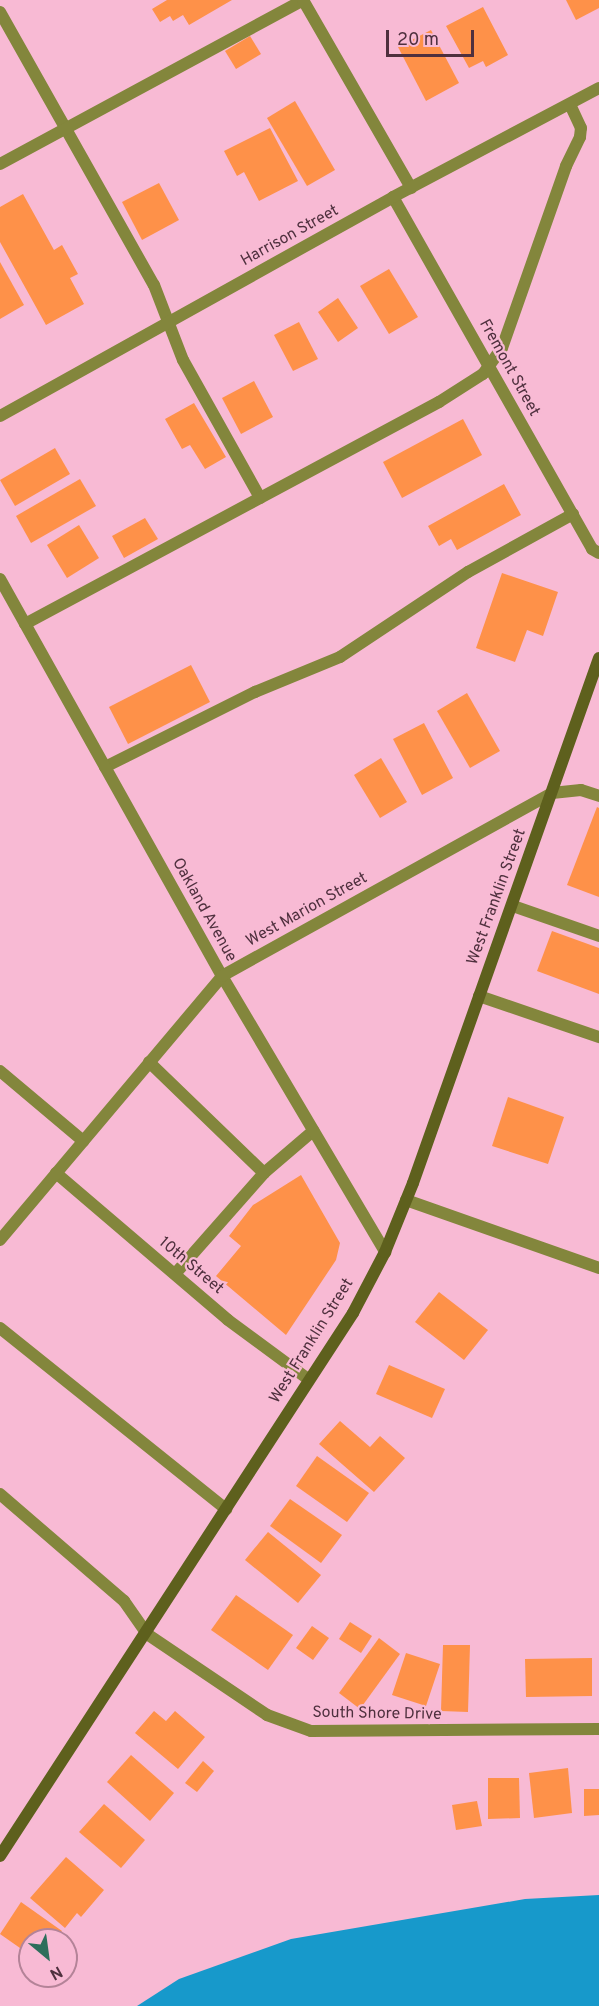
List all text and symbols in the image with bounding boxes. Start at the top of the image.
scale bar [389,18,478,56]
text: 20 m [397,29,439,52]
street label: Harrison Street [238,201,342,271]
street label: Fremont Street [475,316,543,420]
street label: West Franklin Street [463,826,531,968]
street label: Oakland Avenue [167,854,241,966]
street label: West Marion Street [243,869,371,951]
street label: 10th Street [155,1233,227,1299]
street label: West Franklin Street [266,1275,358,1407]
street label: South Shore Drive [312,1703,442,1725]
north arrow [18,1928,78,1988]
text: N [46,1960,66,1984]

